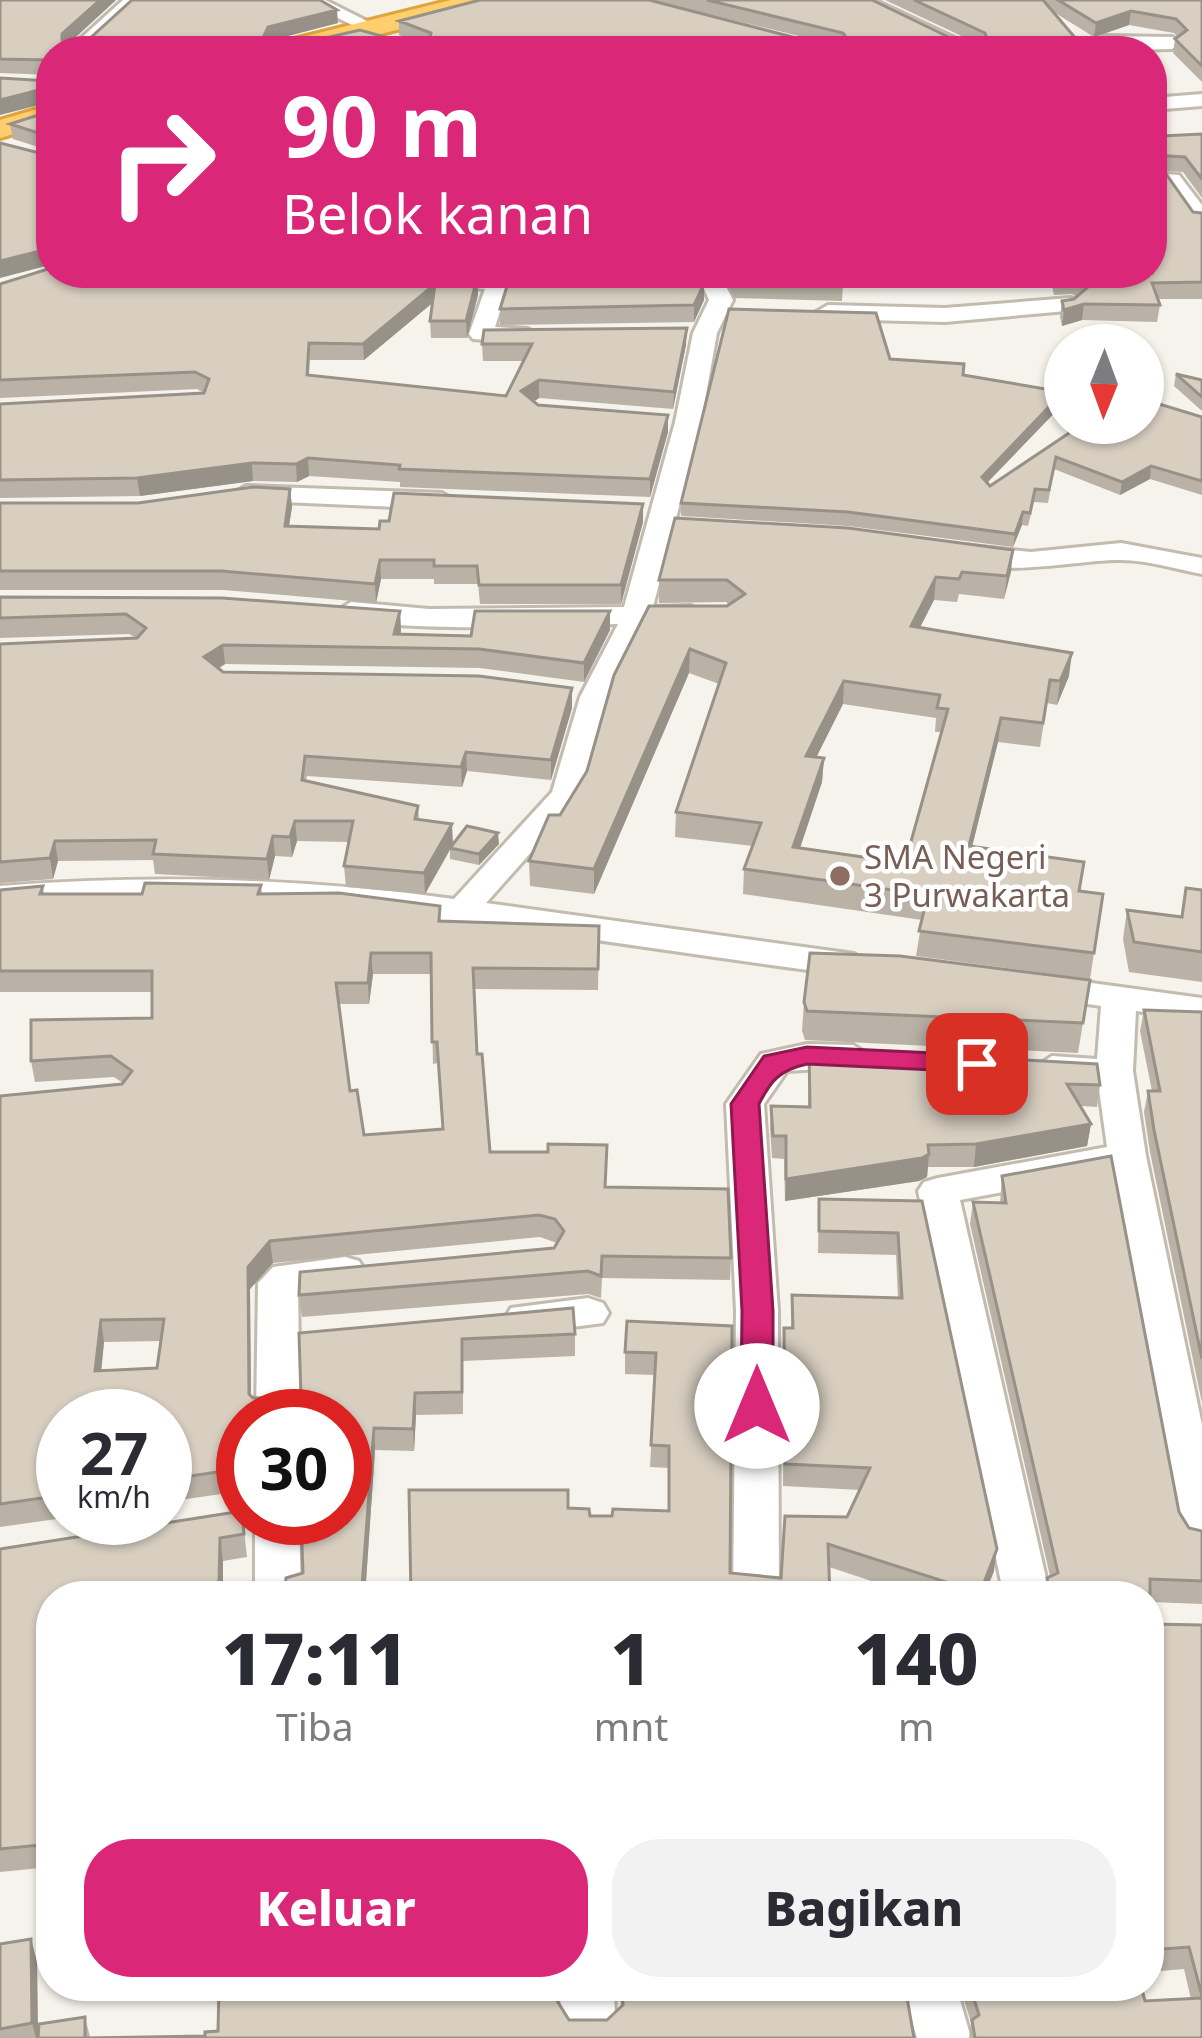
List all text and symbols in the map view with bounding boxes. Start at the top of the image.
text: 90 m [282,67,482,182]
icon: right [84,84,240,240]
text: Belok kanan [282,176,593,250]
north arrow [1044,324,1164,444]
map controls [1044,324,1164,444]
place label: SMA Negeri 3 Purwakarta [864,834,1070,917]
marker: SMA Negeri 3 Purwakarta [827,863,853,889]
pin [926,1013,1028,1115]
icon: arrive [944,1031,1010,1097]
position arrow [694,1343,820,1469]
speed limit sign: 30 [216,1389,372,1545]
text: 27 [80,1411,148,1493]
text: km/h [77,1476,151,1517]
text: 17:11 [221,1608,408,1706]
text: 1 [610,1608,652,1706]
text: 140 [854,1608,979,1706]
text: Tiba [276,1699,354,1752]
text: mnt [594,1699,668,1752]
text: m [898,1699,934,1752]
button: Keluar [84,1839,588,1977]
button: Bagikan [612,1839,1116,1977]

